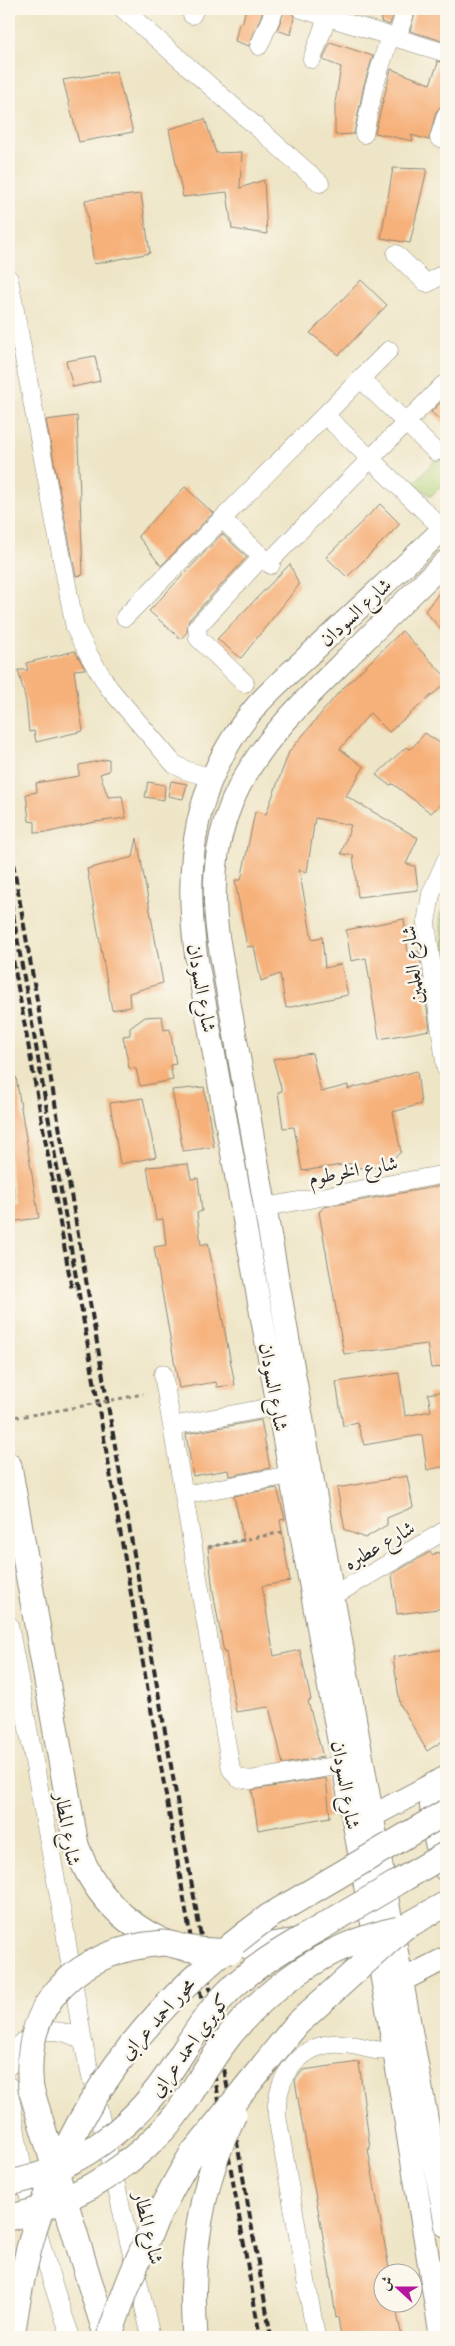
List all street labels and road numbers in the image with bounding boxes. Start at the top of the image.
street label: شارع السودان [312,570,400,656]
street label: شارع العلمين [393,924,434,1006]
street label: شارع السودان [176,941,225,1035]
street label: شارع الخرطوم [306,1147,401,1196]
street label: شارع السودان [248,1340,297,1434]
street label: شارع عطبره [338,1512,422,1580]
street label: شارع السودان [320,1738,369,1832]
street label: شارع المطار [43,1788,89,1869]
street label: محور احمد عرابى [112,1970,202,2066]
street label: كوبري احمد عرابى [141,1987,238,2104]
street label: شارع المطار [123,2187,172,2268]

